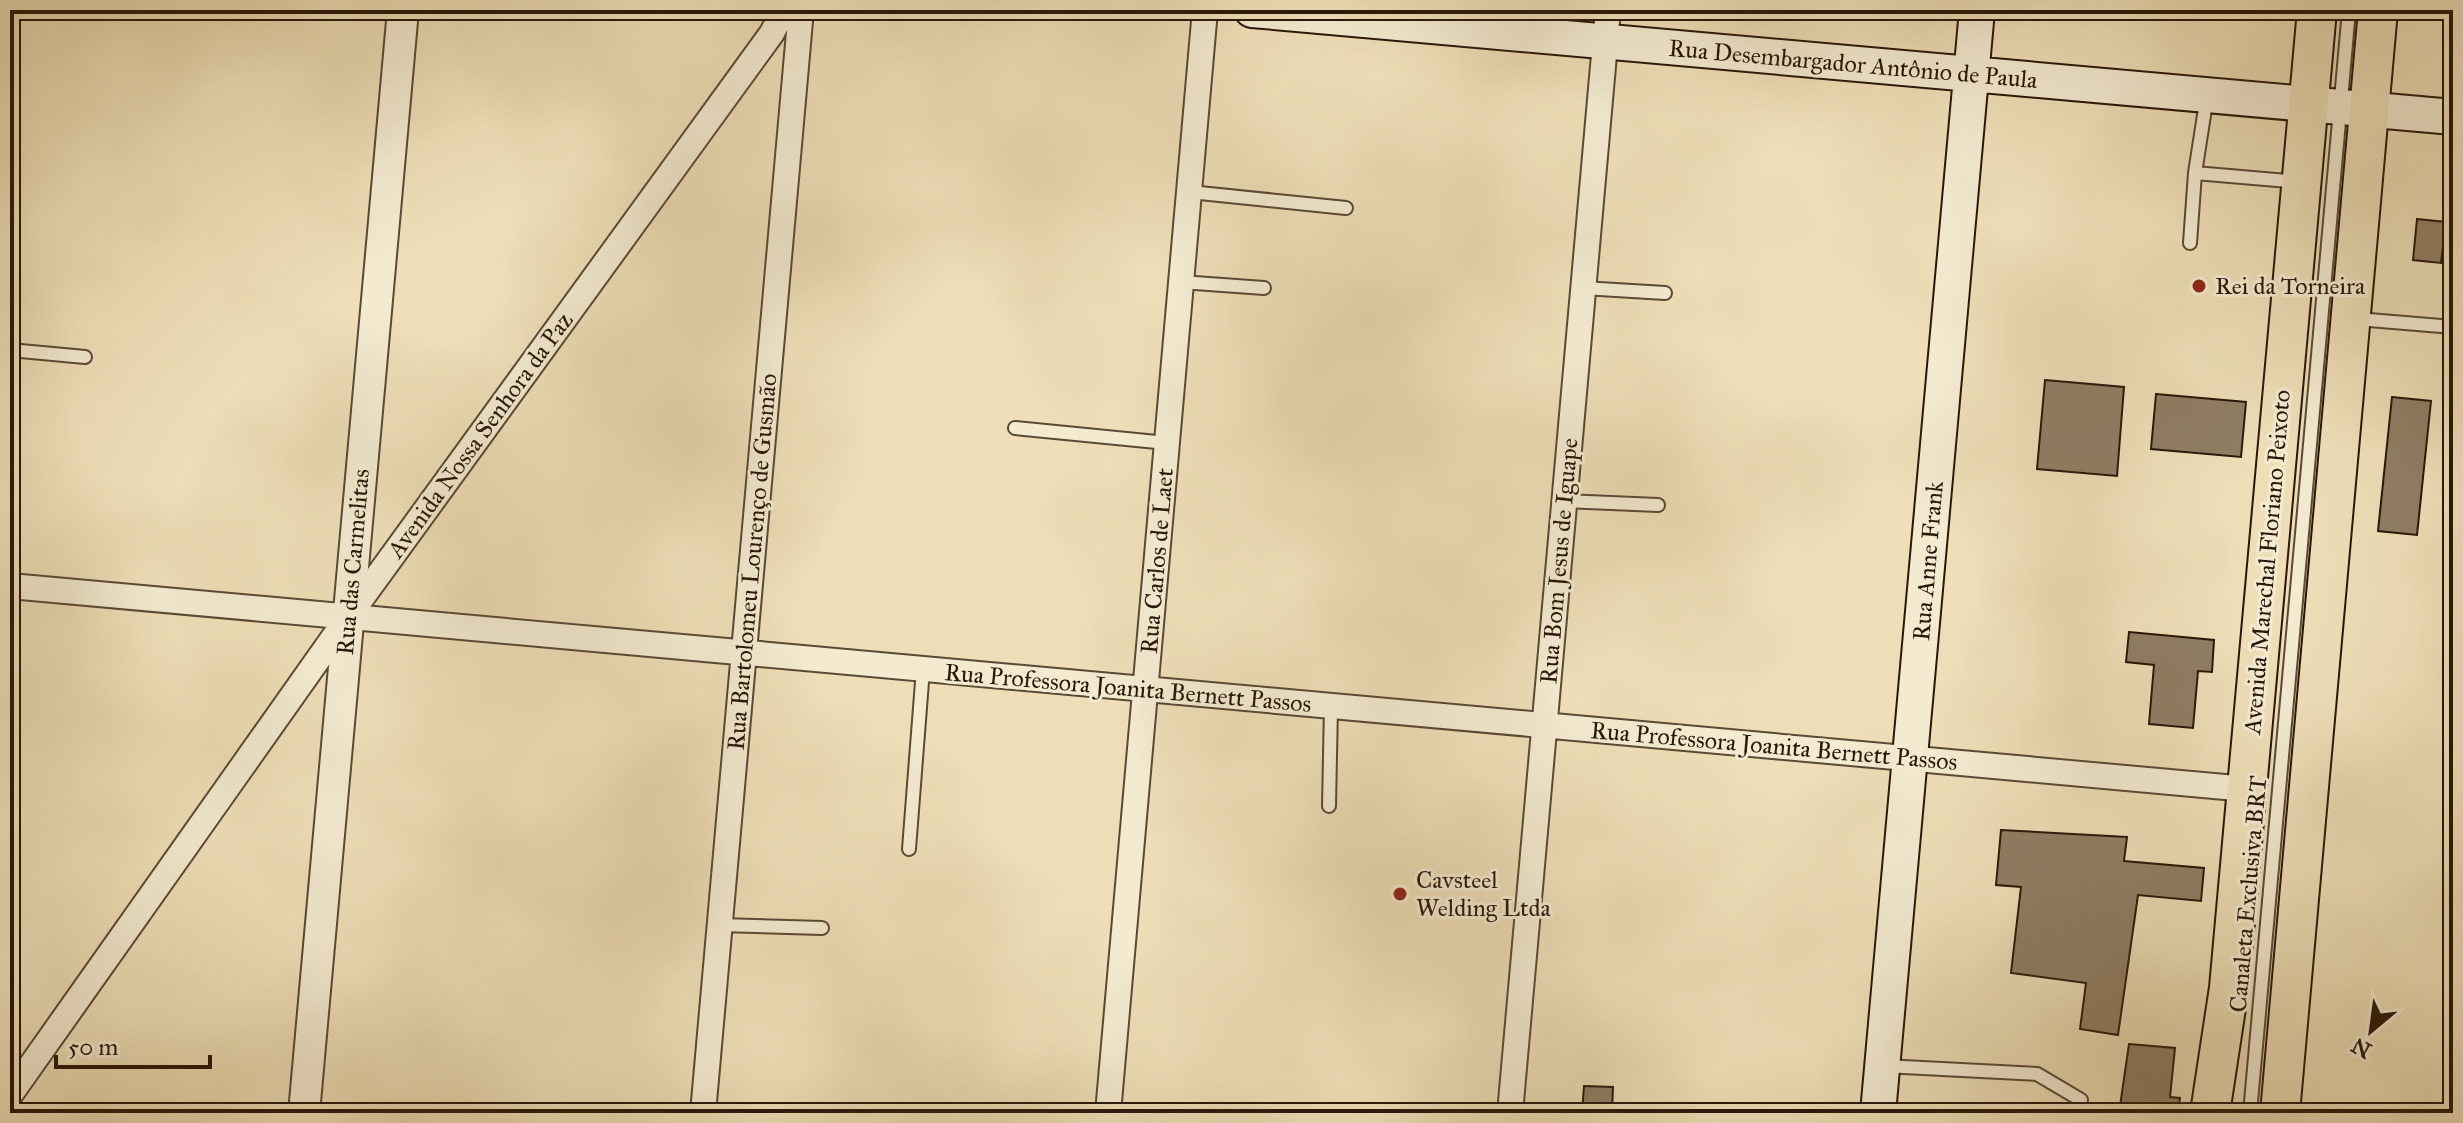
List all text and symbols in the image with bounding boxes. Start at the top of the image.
street label: Rua Desembargador Antônio de Paula [1667,33,2039,95]
place label: Rei da Torneira [2215,271,2366,301]
marker: Rei da Torneira [2190,277,2208,295]
street label: Avenida Nossa Senhora da Paz [380,306,579,565]
street label: Rua Bartolomeu Lourenço de Gusmão [721,372,783,752]
street label: Avenida Marechal Floriano Peixoto [2237,388,2297,737]
street label: Rua Bom Jesus de Iguape [1533,437,1585,685]
street label: Rua Carlos de Laet [1134,466,1180,655]
street label: Rua das Carmelitas [330,468,376,656]
street label: Rua Anne Frank [1906,479,1950,642]
street label: Rua Professora Joanita Bernett Passos [943,657,1313,719]
street label: Rua Professora Joanita Bernett Passos [1589,715,1959,777]
street label: Canaleta Exclusiva BRT [2223,774,2273,1014]
place label: Cavsteel Welding Ltda [1416,865,1551,923]
marker: Cavsteel Welding Ltda [1391,885,1409,903]
north arrow [2331,991,2411,1071]
scale bar [56,1019,210,1069]
text: 50 m [68,1032,118,1062]
text: N [2347,1032,2376,1064]

